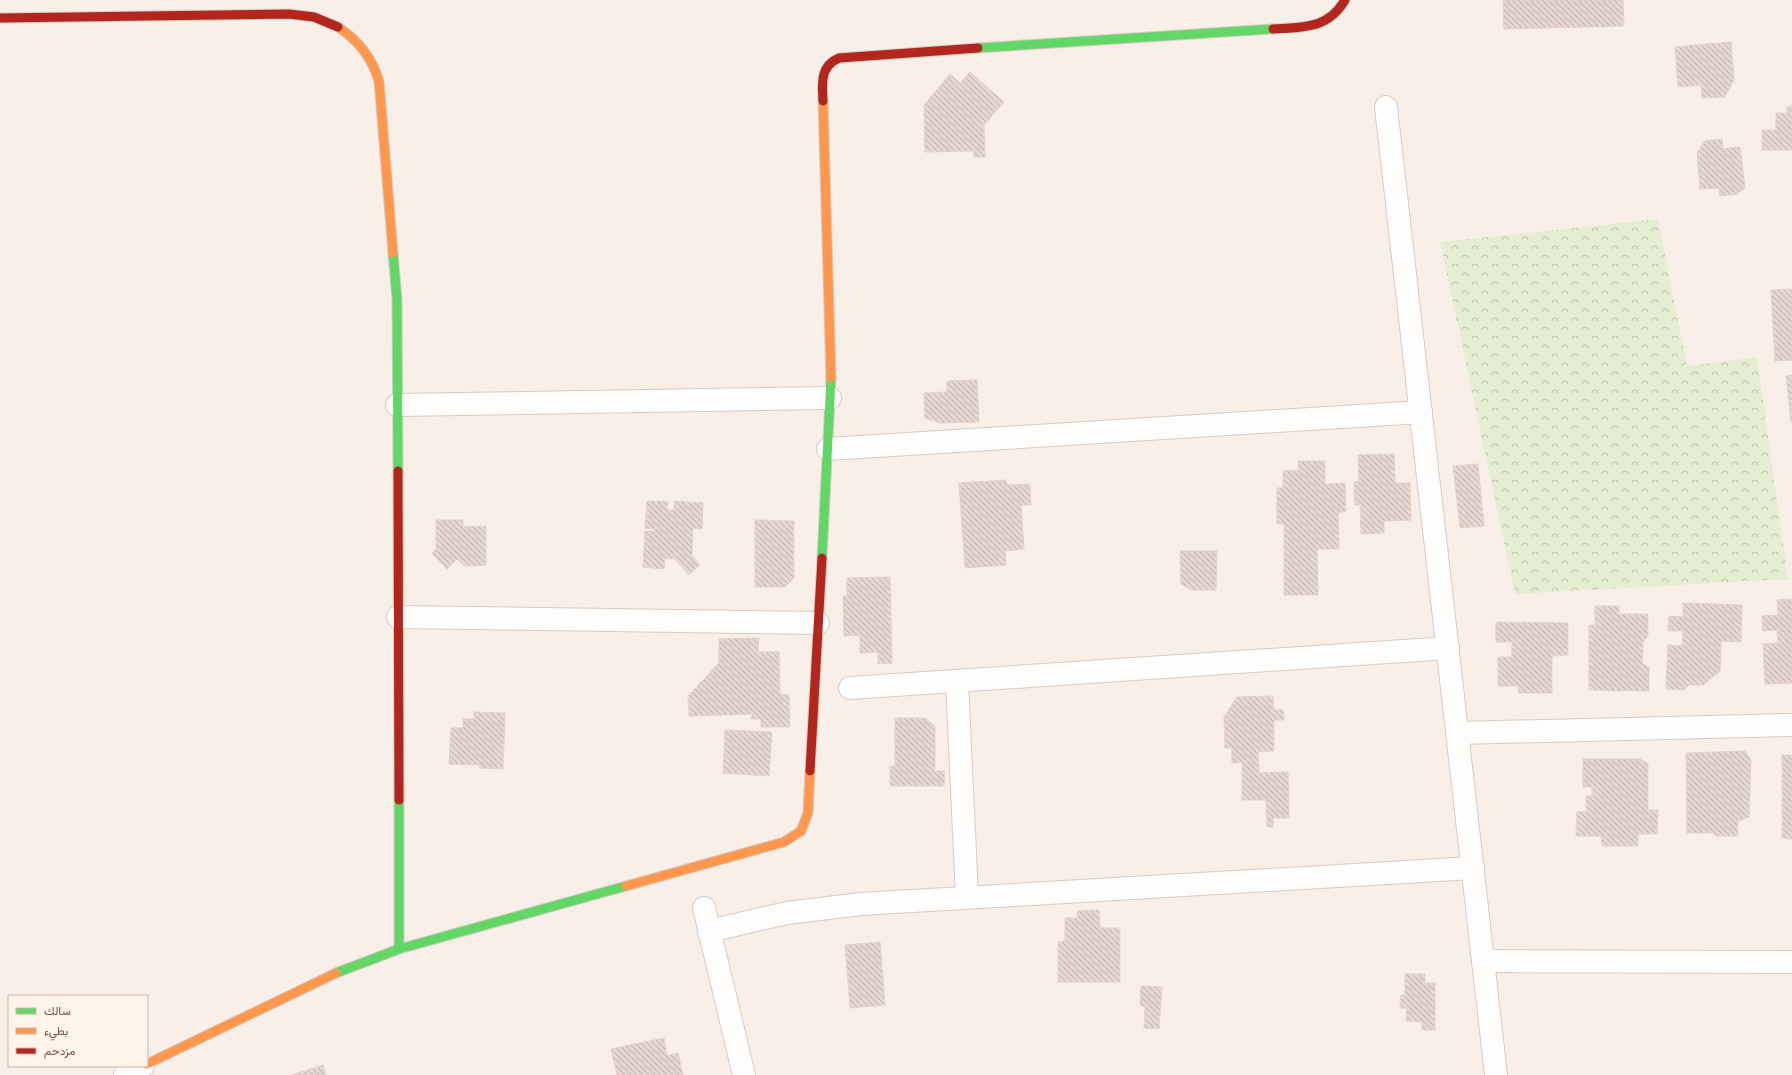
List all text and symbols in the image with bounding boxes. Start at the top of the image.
legend [8,995,148,1067]
text: سالك [44,1004,71,1019]
text: بطيء [44,1024,68,1041]
text: مزدحم [44,1044,75,1059]

